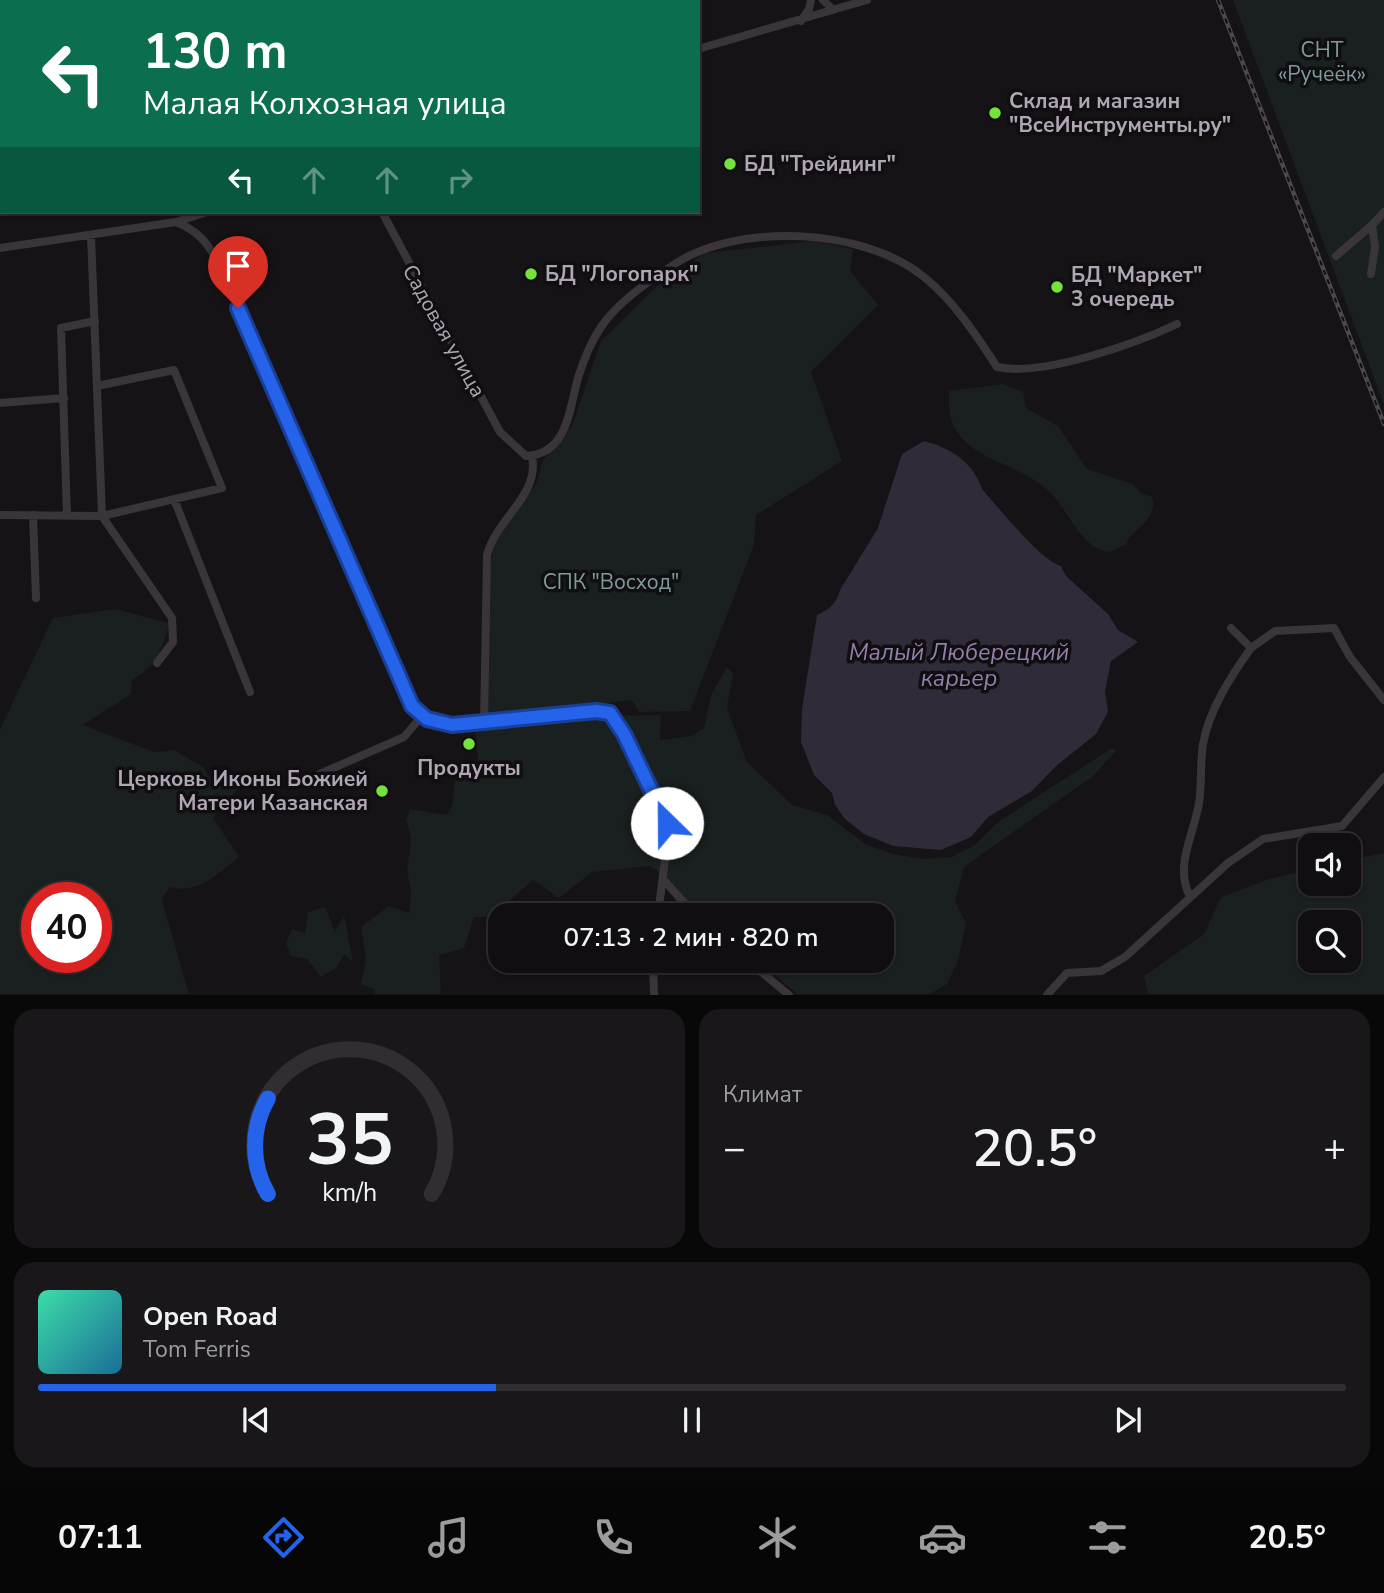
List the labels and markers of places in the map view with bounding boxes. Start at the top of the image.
place label: Склад и магазин "ВсеИнструменты.ру" [1009,87,1231,139]
marker: Склад и магазин "ВсеИнструменты.ру" [987,105,1003,121]
place label: БД "Трейдинг" [744,150,896,178]
marker: БД "Трейдинг" [722,156,738,172]
pin [208,236,268,308]
place label: БД "Логопарк" [545,260,698,288]
place label: БД "Маркет" 3 очередь [1071,261,1202,313]
marker: БД "Логопарк" [523,266,539,282]
marker: БД "Маркет" 3 очередь [1049,279,1065,295]
marker: Продукты [461,736,477,752]
place label: Продукты [417,754,521,782]
place label: Церковь Иконы Божией Матери Казанская [118,765,368,817]
marker: Церковь Иконы Божией Матери Казанская [374,783,390,799]

